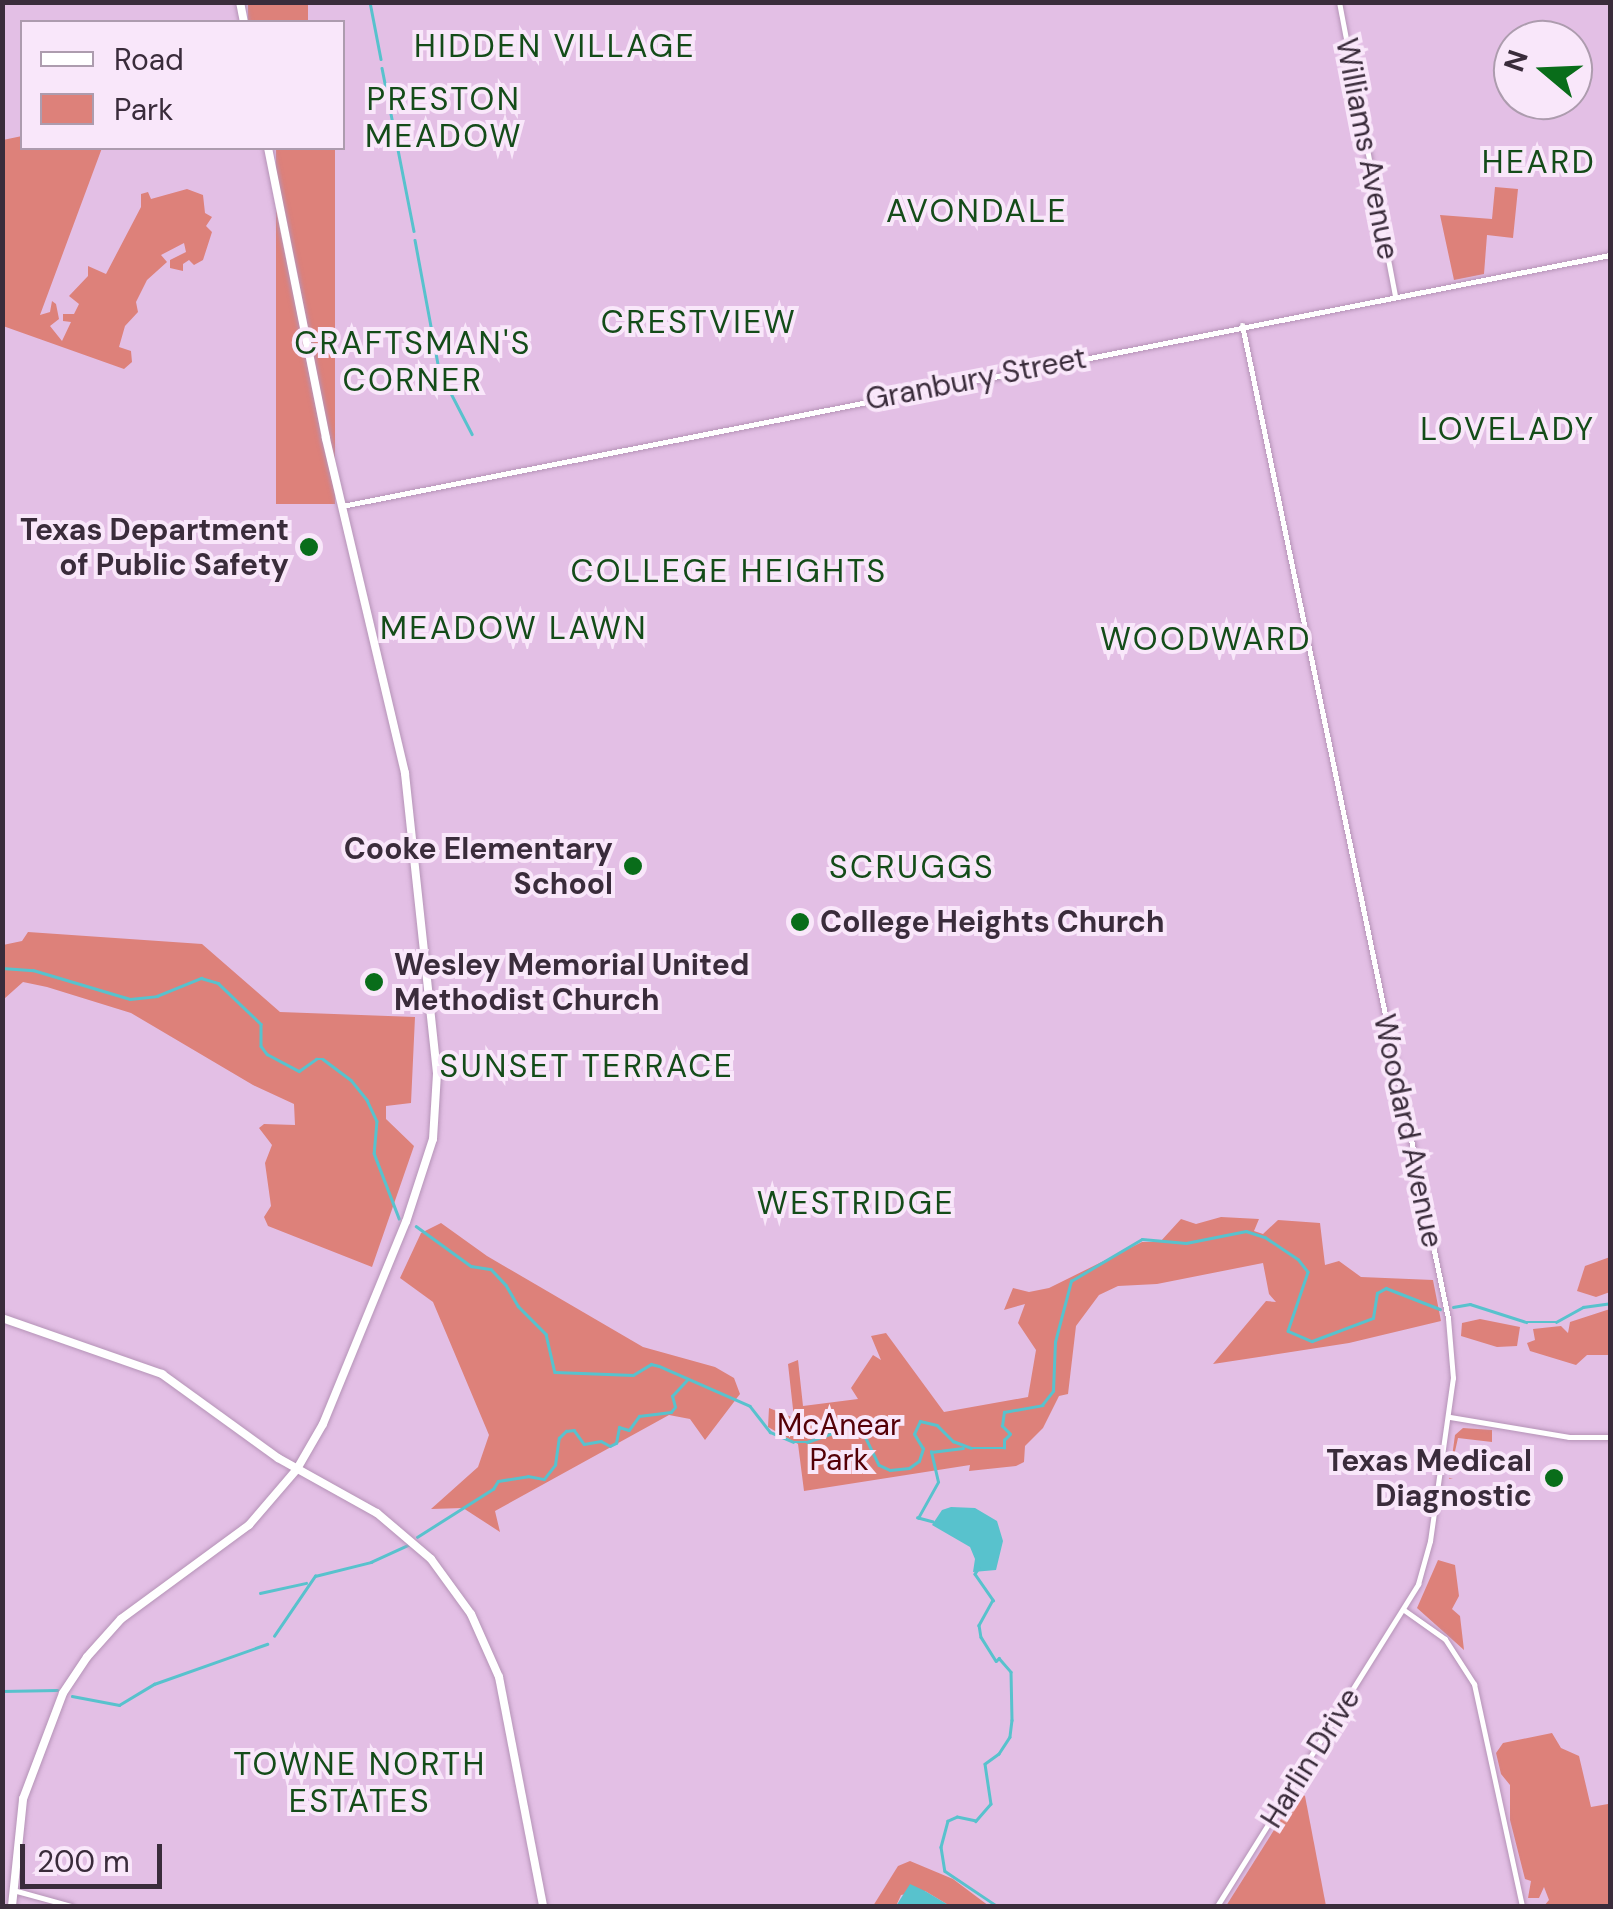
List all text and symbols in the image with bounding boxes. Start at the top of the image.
legend [20,20,345,150]
north arrow [1493,20,1593,120]
district label: HIDDEN VILLAGE [414,27,696,65]
street label: Williams Avenue [1328,35,1406,263]
text: Road [114,40,184,79]
text: N [1495,45,1537,76]
district label: PRESTON MEADOW [365,81,523,156]
text: Park [114,90,173,129]
district label: HEARD [1482,143,1596,181]
district label: AVONDALE [886,192,1068,230]
district label: CRESTVIEW [601,303,797,341]
district label: CRAFTSMAN'S CORNER [294,325,532,400]
street label: Granbury Street [863,340,1089,418]
district label: LOVELADY [1420,410,1596,448]
place label: Texas Department of Public Safety [20,512,289,582]
marker: Texas Department of Public Safety [298,536,320,558]
district label: COLLEGE HEIGHTS [570,552,888,590]
district label: MEADOW LAWN [380,609,648,647]
district label: WOODWARD [1100,620,1312,658]
place label: Cooke Elementary School [344,831,613,902]
district label: SCRUGGS [829,848,995,886]
marker: Cooke Elementary School [622,855,644,877]
place label: College Heights Church [820,904,1165,940]
marker: College Heights Church [789,911,811,933]
place label: Wesley Memorial United Methodist Church [394,947,749,1018]
marker: Wesley Memorial United Methodist Church [363,971,385,993]
street label: Woodard Avenue [1366,1011,1450,1251]
district label: SUNSET TERRACE [440,1047,734,1085]
district label: WESTRIDGE [757,1184,955,1222]
park label: McAnear Park [777,1407,901,1478]
place label: Texas Medical Diagnostic [1326,1443,1532,1514]
marker: Texas Medical Diagnostic [1541,1465,1567,1491]
street label: Harlin Drive [1254,1681,1368,1835]
district label: TOWNE NORTH ESTATES [233,1746,487,1821]
scale bar [25,1824,168,1886]
text: 200 m [37,1842,130,1881]

